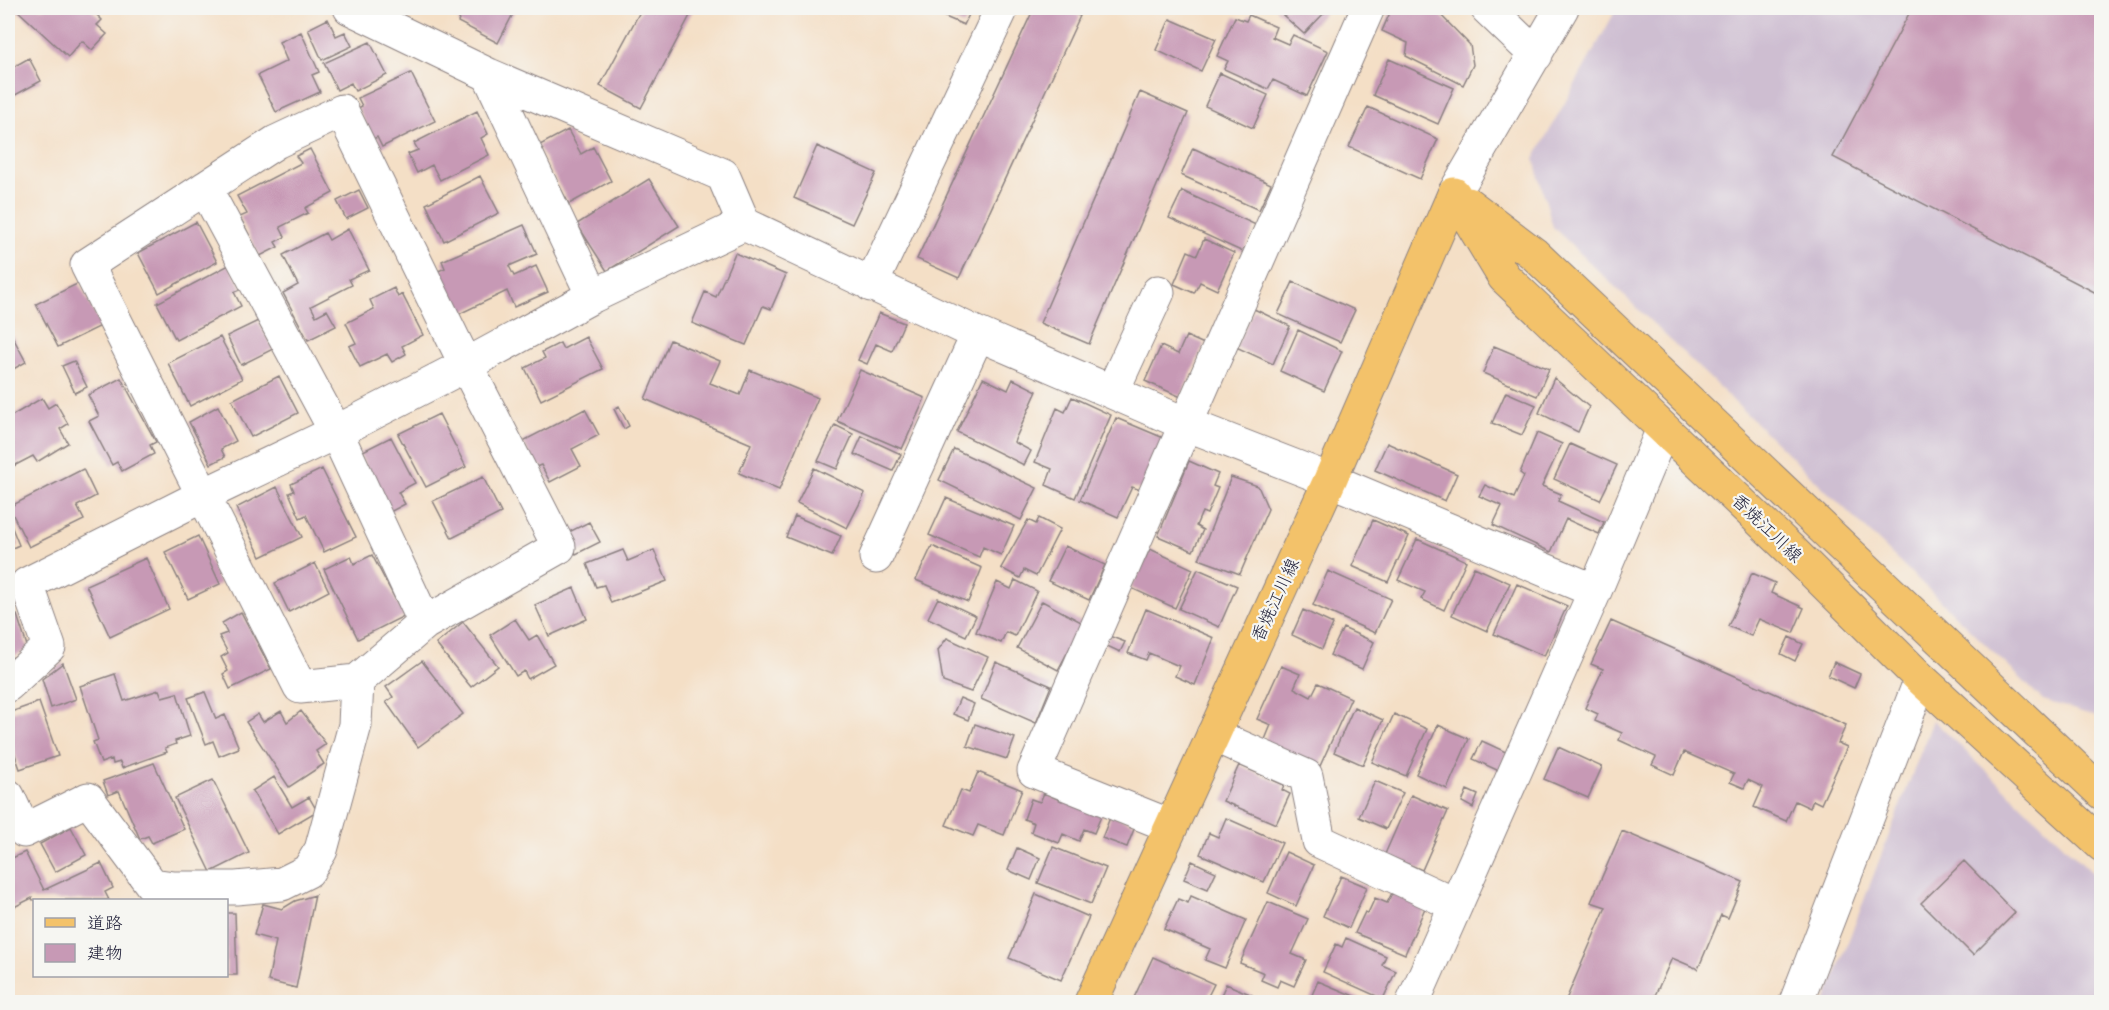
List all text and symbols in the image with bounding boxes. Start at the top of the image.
street label: 香焼江川線 [1726,489,1807,568]
street label: 香焼江川線 [1246,555,1305,646]
legend [33,899,228,977]
text: 道路 [87,912,123,935]
text: 建物 [87,942,123,965]

